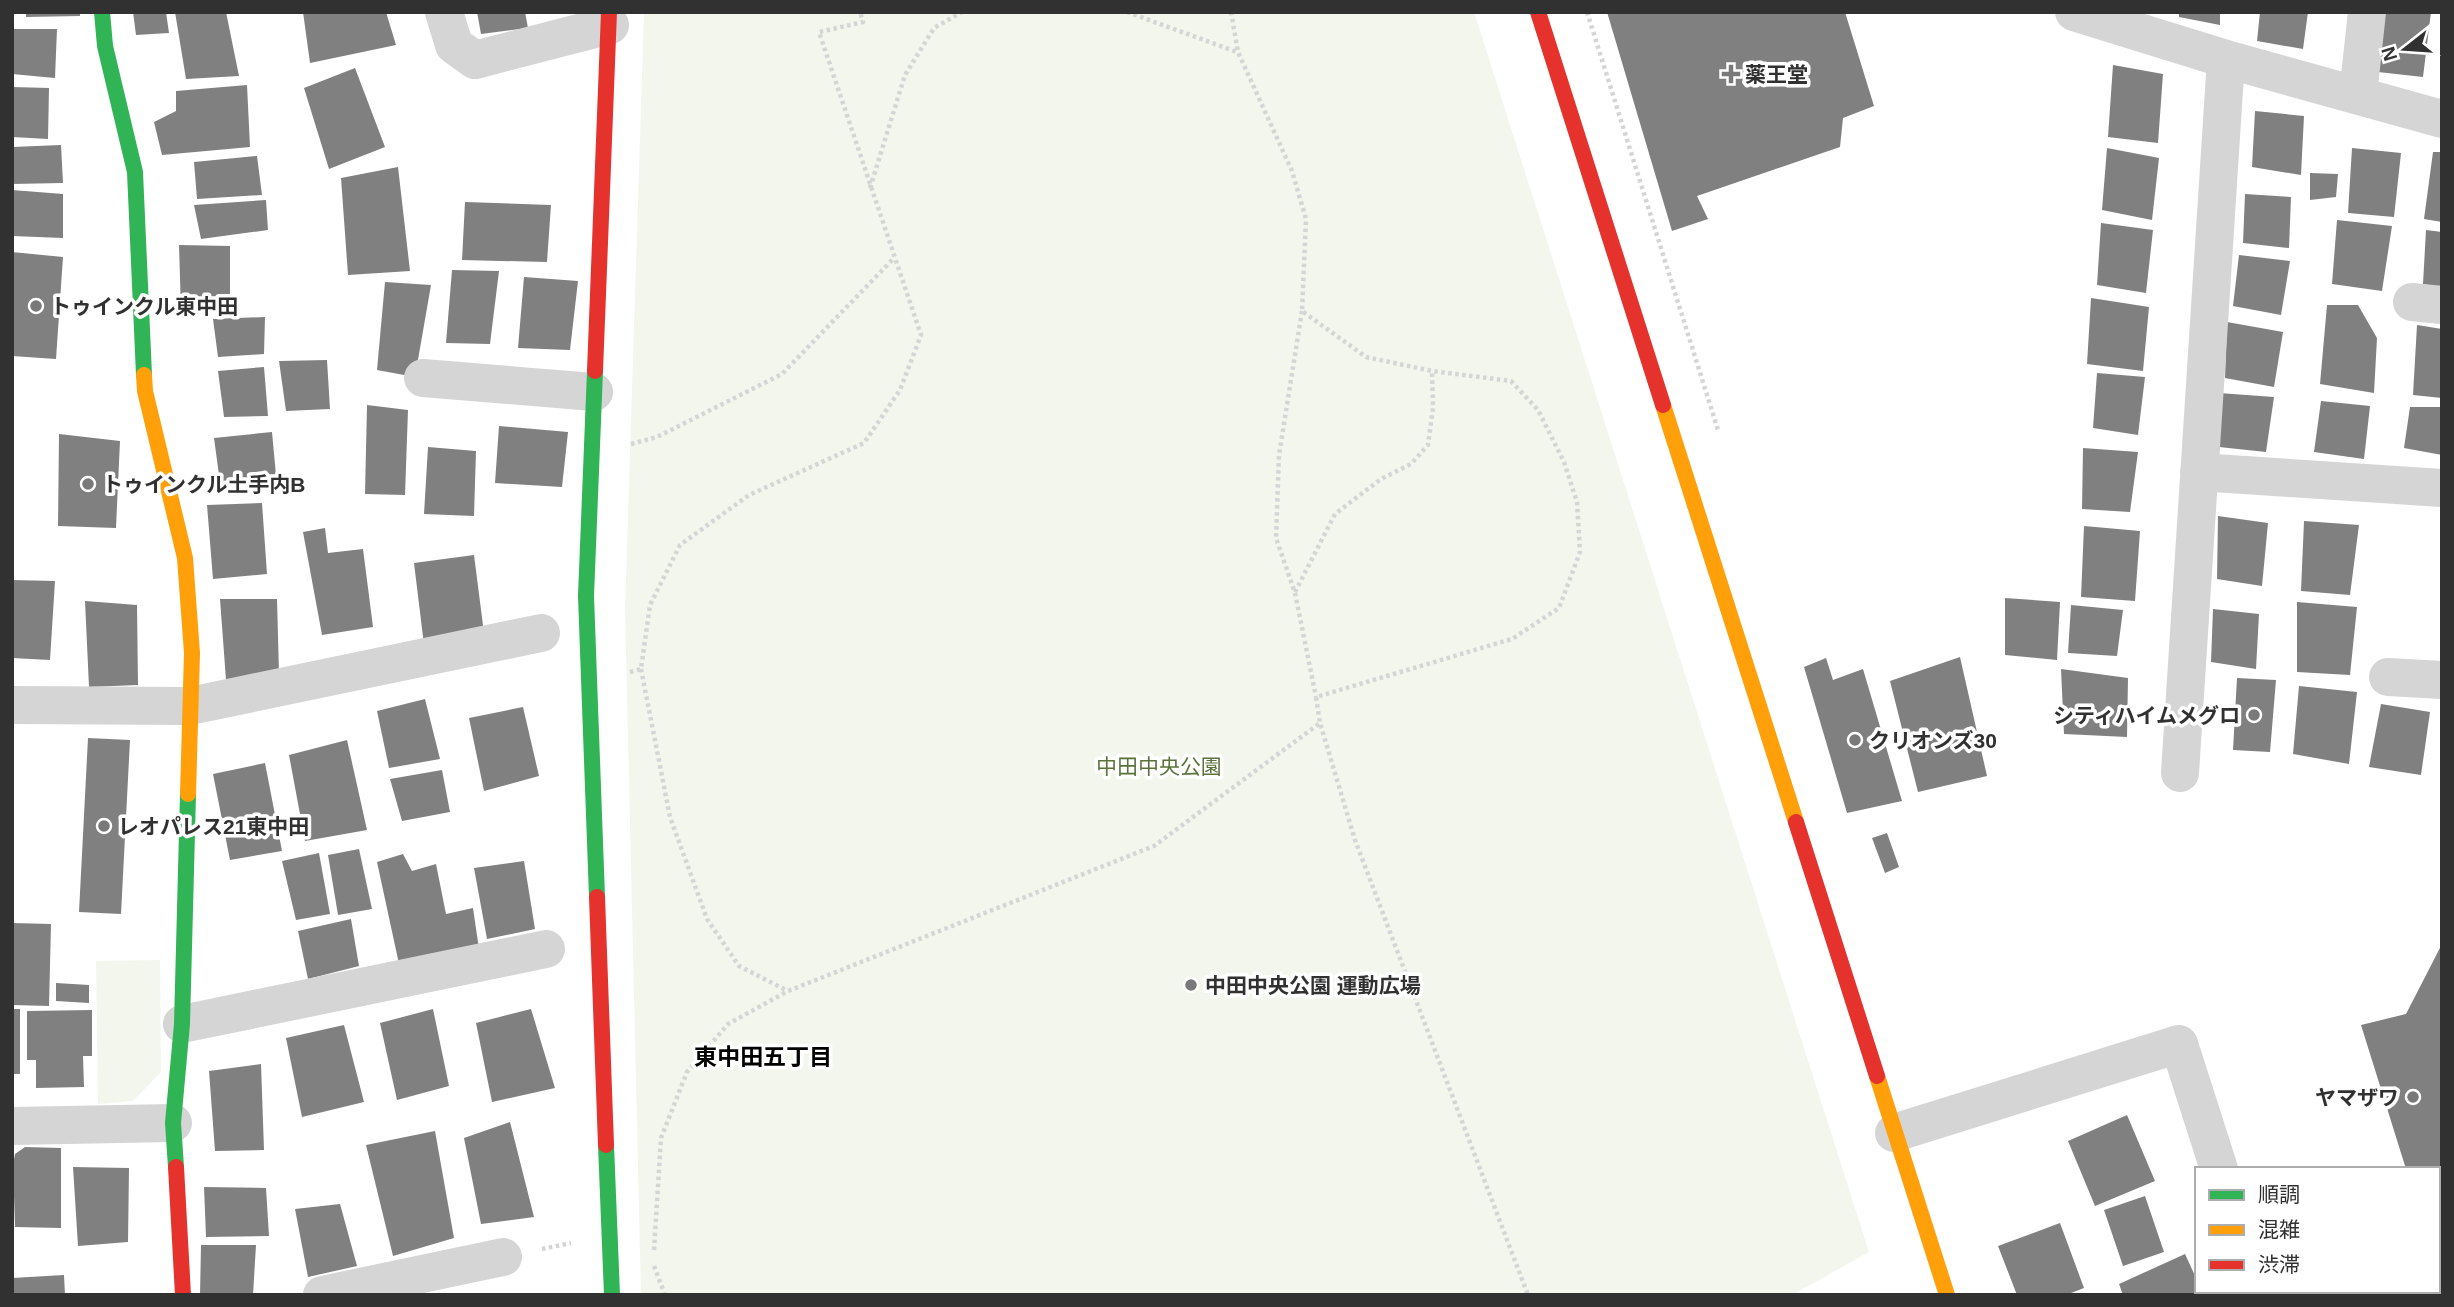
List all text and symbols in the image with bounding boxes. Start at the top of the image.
north arrow [2370,14,2440,84]
text: N [2377,44,2401,63]
place label: 薬王堂 [1745,63,1808,86]
marker: 薬王堂 [1723,66,1739,82]
place label: トゥインクル東中田 [50,295,238,318]
marker: トゥインクル東中田 [28,298,44,314]
place label: トゥインクル土手内B [102,473,306,496]
marker: トゥインクル土手内B [80,476,96,492]
place label: シティハイムメグロ [2053,704,2240,727]
marker: シティハイムメグロ [2246,707,2262,723]
place label: クリオンズ30 [1869,729,1997,752]
marker: クリオンズ30 [1847,732,1863,748]
park label: 中田中央公園 [1096,755,1222,778]
place label: レオパレス21東中田 [118,815,309,838]
marker: レオパレス21東中田 [96,818,112,834]
place label: 中田中央公園 運動広場 [1205,974,1421,997]
marker: 中田中央公園 運動広場 [1183,977,1199,993]
district label: 東中田五丁目 [694,1044,832,1070]
place label: ヤマザワ [2315,1086,2399,1109]
marker: ヤマザワ [2405,1089,2421,1105]
legend [2195,1167,2440,1293]
text: 順調 [2258,1183,2300,1206]
text: 混雑 [2258,1218,2300,1241]
text: 渋滞 [2258,1253,2300,1276]

